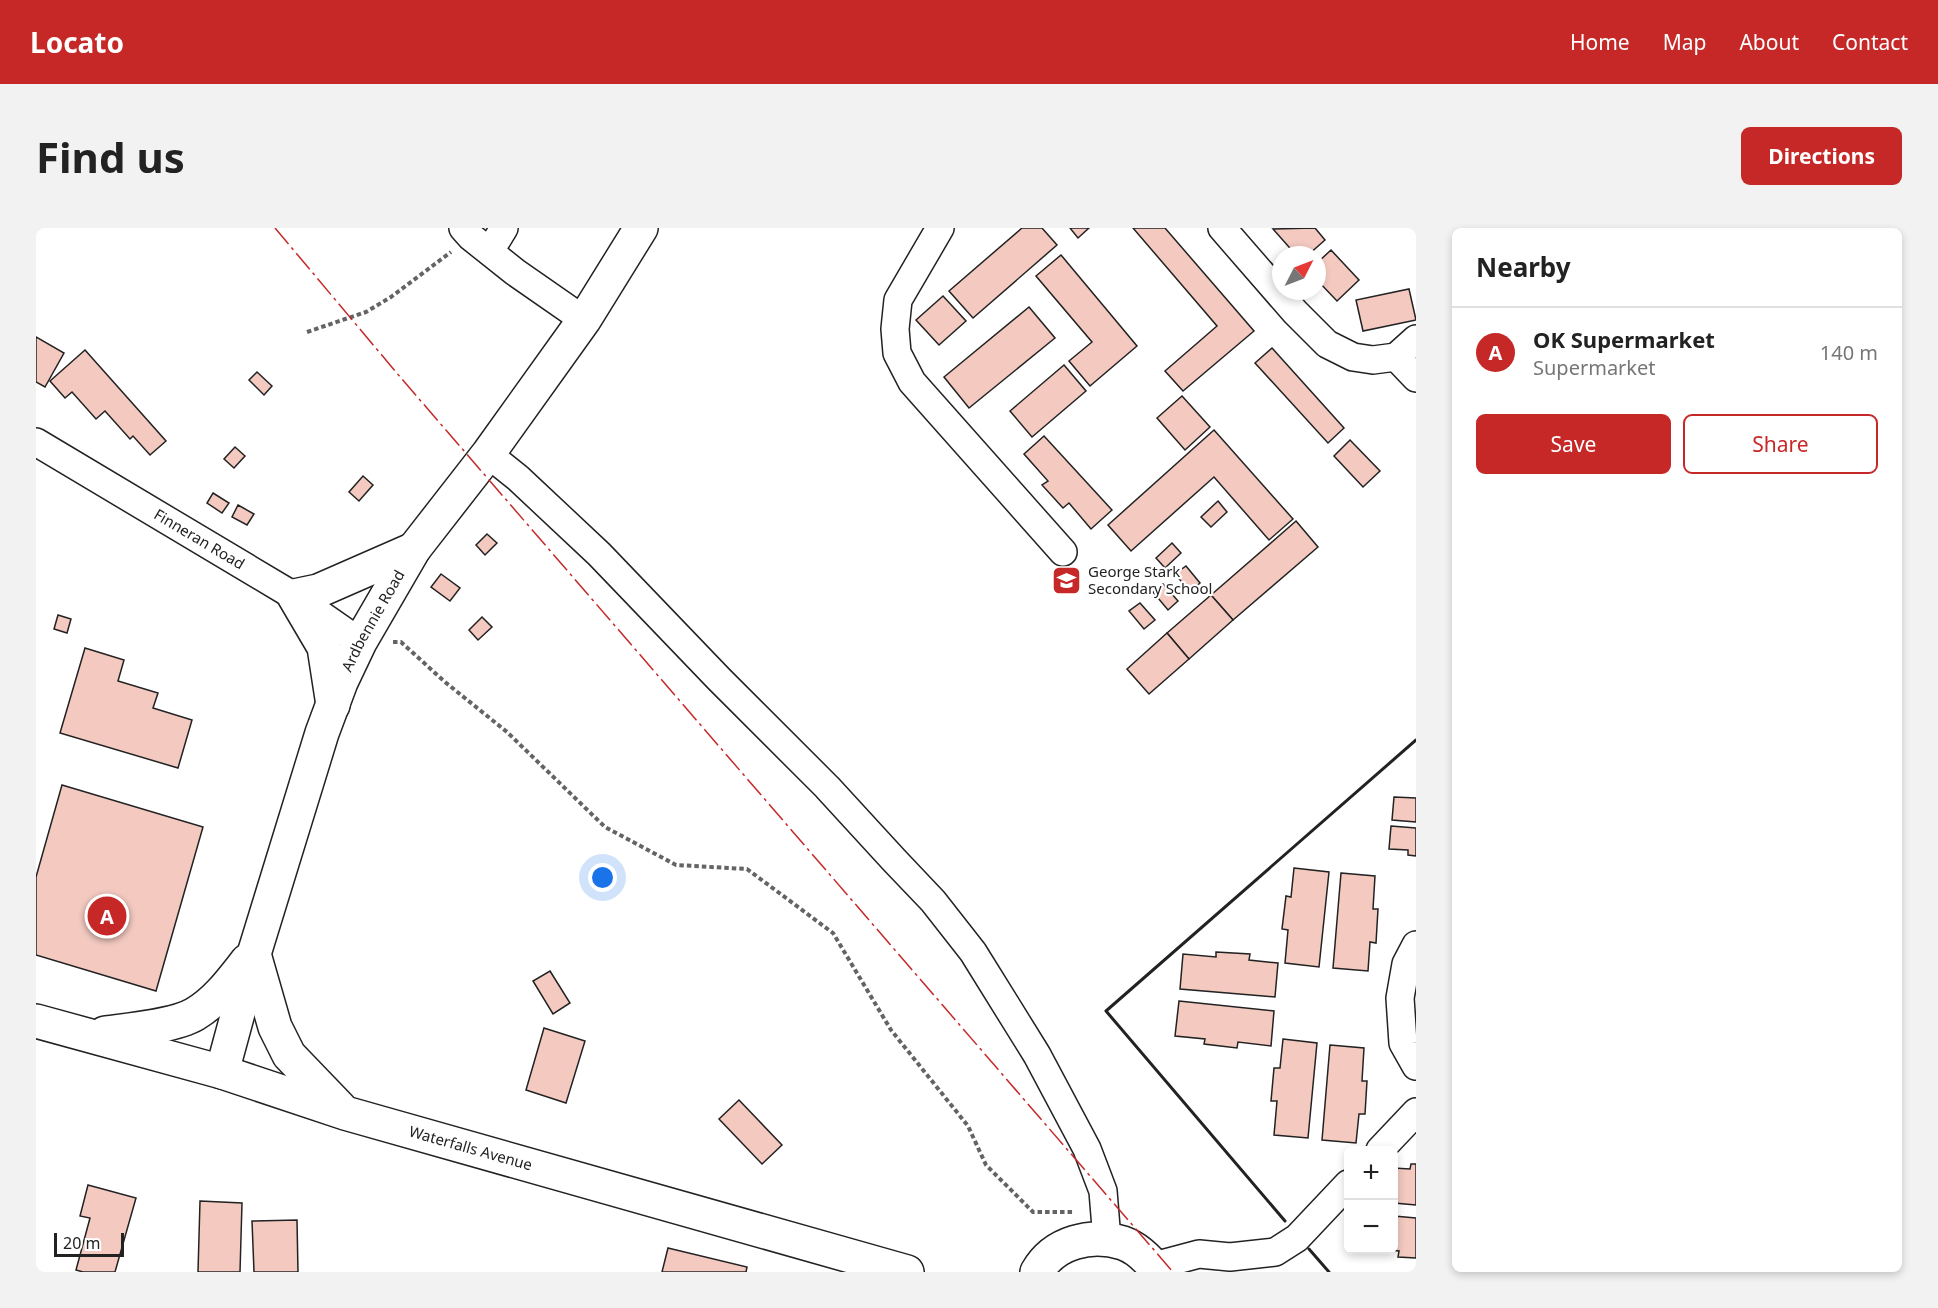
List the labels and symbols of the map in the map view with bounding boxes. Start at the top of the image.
north arrow [1272,246,1326,300]
street label: Finneran Road [151,504,249,573]
place label: George Stark Secondary School [1088,561,1212,598]
school or university icon: George Stark Secondary School [1051,565,1083,597]
street label: Ardbennie Road [336,566,409,675]
your location [588,863,617,892]
pin: A [88,894,126,938]
street label: Waterfalls Avenue [407,1121,535,1175]
scale bar [54,1230,124,1258]

